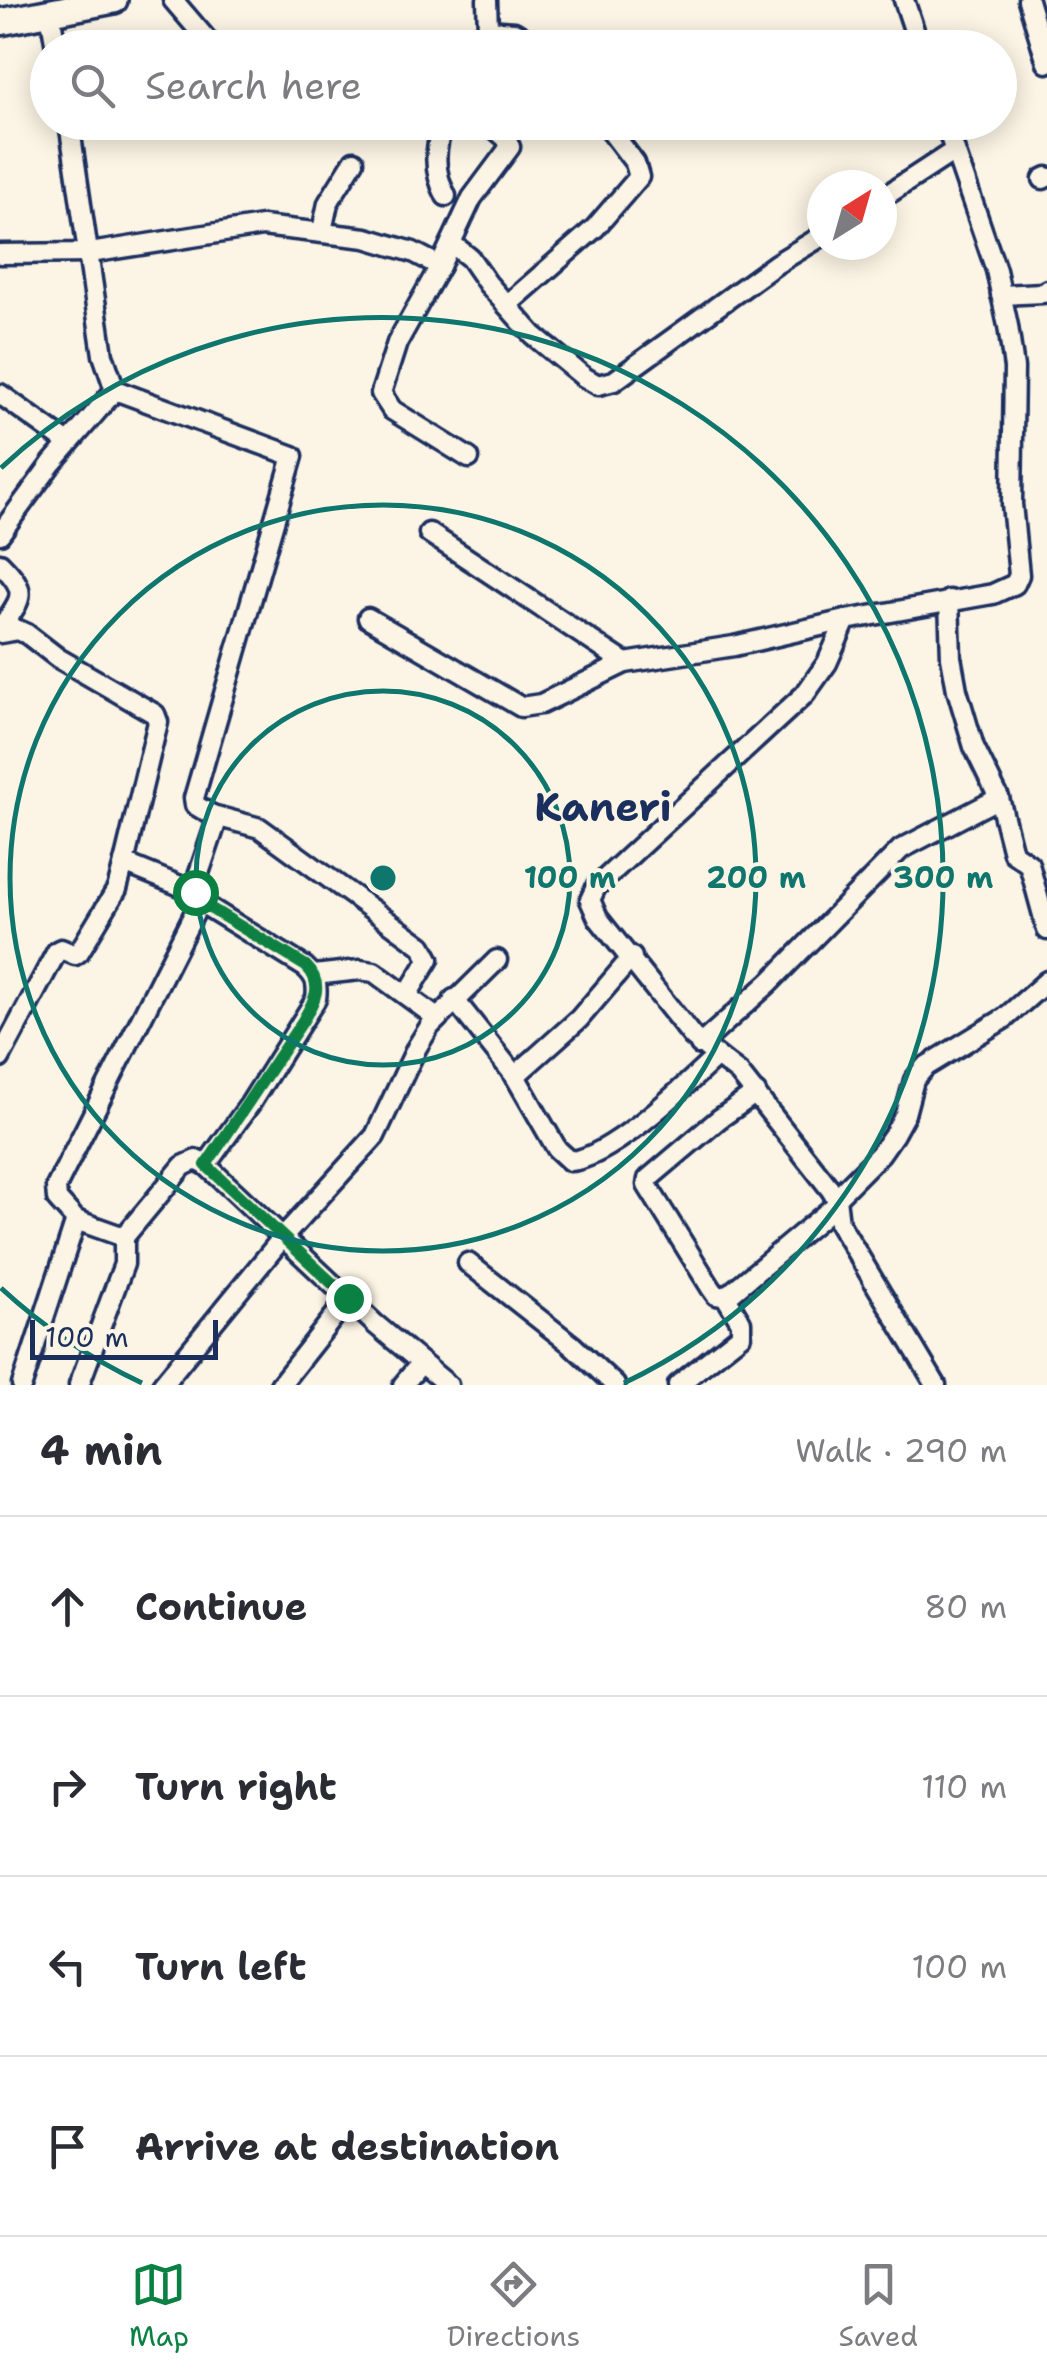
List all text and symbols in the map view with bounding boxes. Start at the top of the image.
search box [30,30,1017,140]
icon: search [65,58,120,113]
text: Search here [145,60,362,111]
north arrow [807,170,897,260]
district label: Kaneri [534,780,672,834]
text: 100 m [524,857,616,898]
text: 200 m [706,857,806,898]
text: 300 m [893,857,993,898]
centre of rings [365,860,401,896]
route start [173,870,219,916]
route end [326,1276,372,1322]
scale bar [30,1315,218,1360]
text: 100 m [45,1318,129,1356]
text: 4 min [40,1422,162,1478]
text: Walk · 290 m [795,1429,1007,1472]
icon: ahead [40,1579,95,1634]
text: Continue [135,1581,307,1632]
text: 80 m [924,1585,1007,1628]
icon: right [40,1759,95,1814]
text: Turn right [135,1761,337,1812]
text: 110 m [921,1765,1007,1808]
icon: left [40,1939,95,1994]
text: Turn left [135,1941,307,1992]
text: 100 m [911,1945,1007,1988]
icon: arrive [40,2119,95,2174]
text: Arrive at destination [135,2121,559,2172]
tab: Map [129,2257,189,2355]
tab: Directions [447,2257,580,2355]
tab: Saved [838,2257,918,2355]

